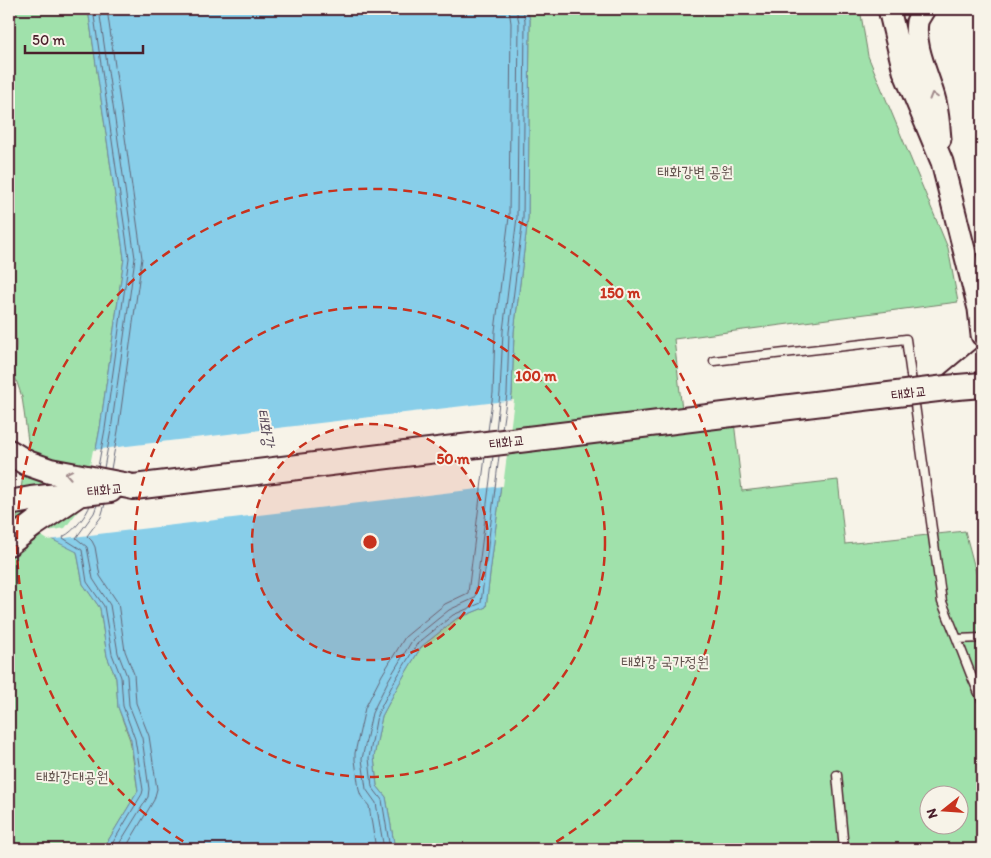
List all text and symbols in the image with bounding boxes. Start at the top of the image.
scale bar [25,22,142,54]
text: 50 m [32,31,65,49]
one-way arrow [929,93,939,101]
park label: 태화강변 공원 [657,163,733,181]
text: 150 m [600,284,640,302]
text: 100 m [515,367,557,385]
street label: 태화교 [890,382,928,404]
water label: 태화강 [253,407,279,451]
street label: 태화교 [488,431,526,453]
text: 50 m [436,450,470,468]
one-way arrow [65,470,74,480]
street label: 태화교 [86,479,124,501]
centre of rings [361,533,379,551]
park label: 태화강 국가정원 [621,653,709,671]
park label: 태화강대공원 [36,768,108,786]
north arrow [918,786,968,836]
text: N [923,807,942,821]

